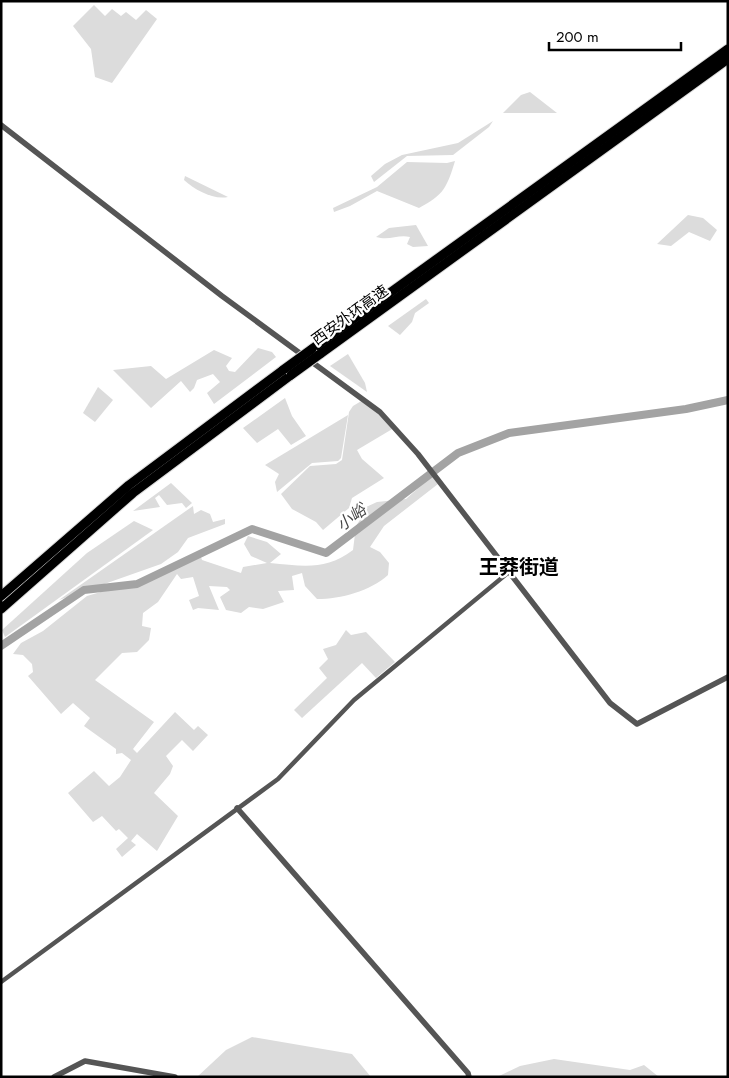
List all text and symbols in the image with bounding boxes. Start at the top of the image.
scale bar [549,20,682,52]
text: 200 m [556,26,599,48]
street label: 西安外环高速 [307,280,393,350]
water label: 小峪 [332,497,373,536]
district label: 王莽街道 [479,553,559,582]

